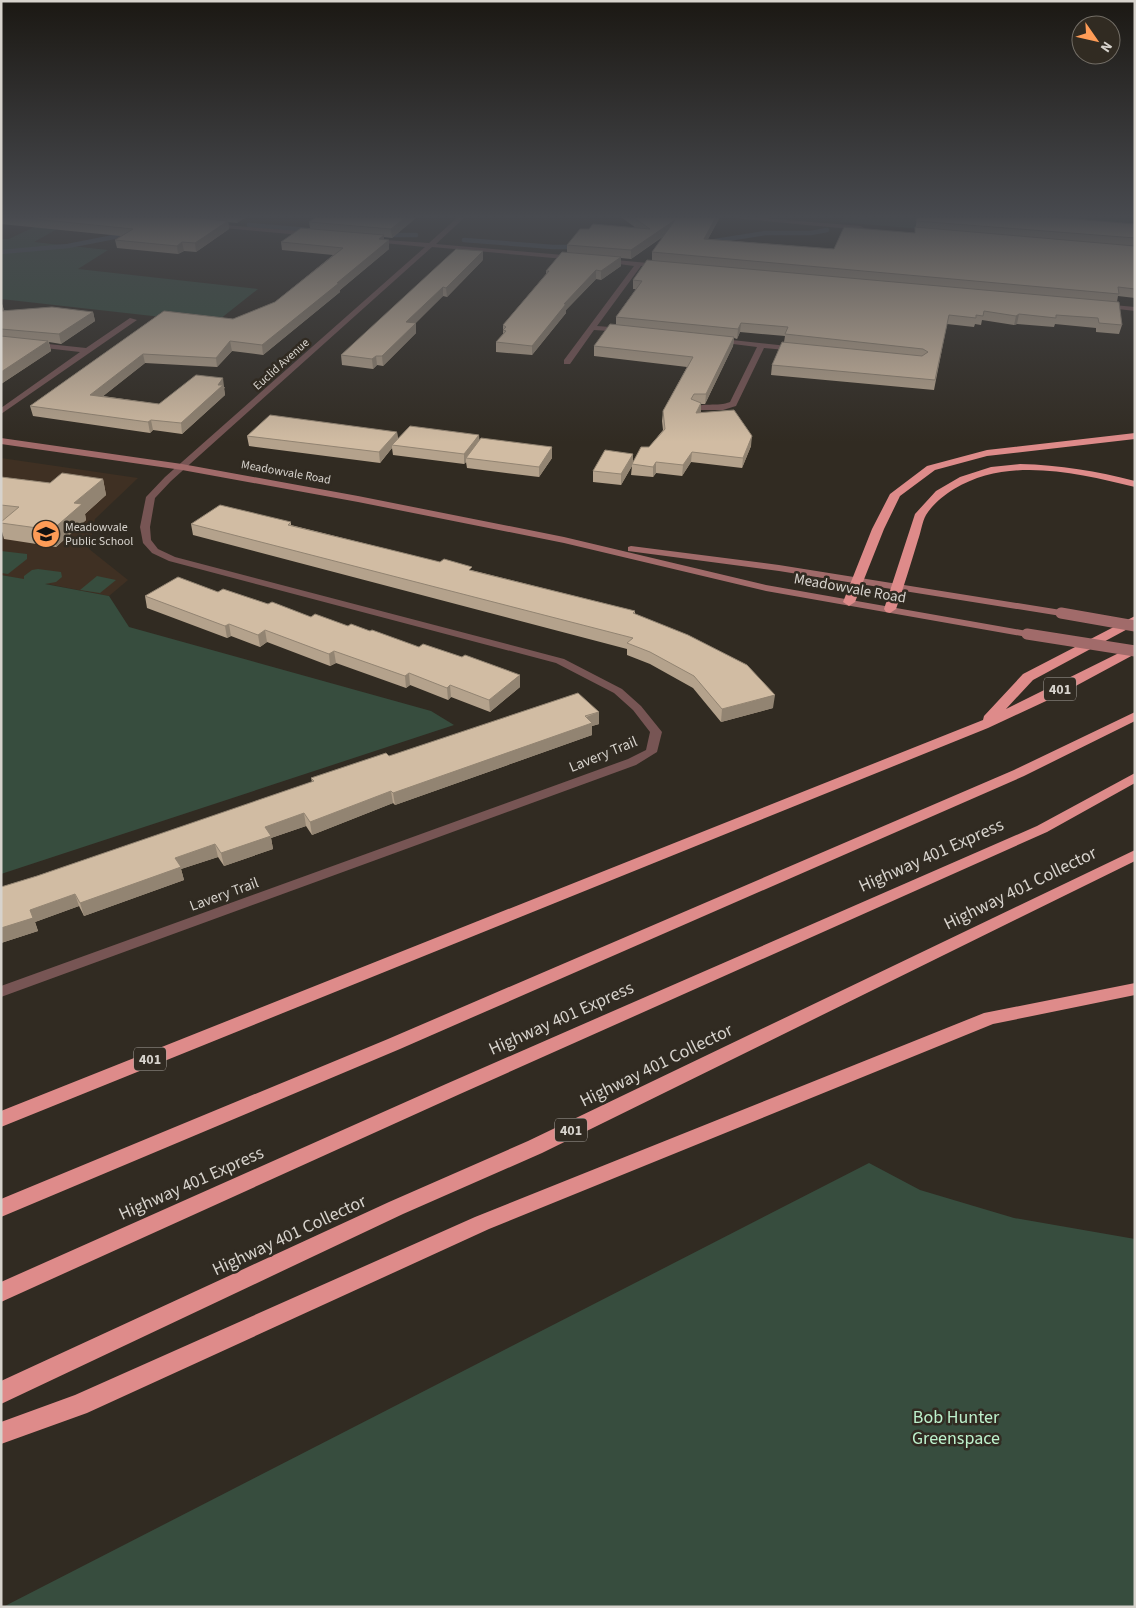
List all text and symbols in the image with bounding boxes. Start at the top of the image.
north arrow [1071,15,1121,65]
text: N [1095,37,1117,56]
street label: Euclid Avenue [249,334,313,394]
street label: Meadowvale Road [240,456,332,489]
school or university icon: Meadowvale Public School [31,519,61,549]
place label: Meadowvale Public School [65,519,133,550]
street label: Meadowvale Road [792,568,908,609]
road number: 401 [1044,678,1076,701]
street label: Lavery Trail [566,731,641,778]
street label: Highway 401 Express [855,812,1008,899]
street label: Highway 401 Collector [940,840,1102,936]
street label: Lavery Trail [187,872,262,917]
street label: Highway 401 Express [485,975,638,1062]
street label: Highway 401 Collector [576,1017,738,1113]
road number: 401 [134,1048,166,1070]
road number: 401 [555,1118,587,1142]
street label: Highway 401 Express [115,1140,268,1227]
street label: Highway 401 Collector [208,1188,371,1282]
park label: Bob Hunter Greenspace [912,1405,1000,1451]

